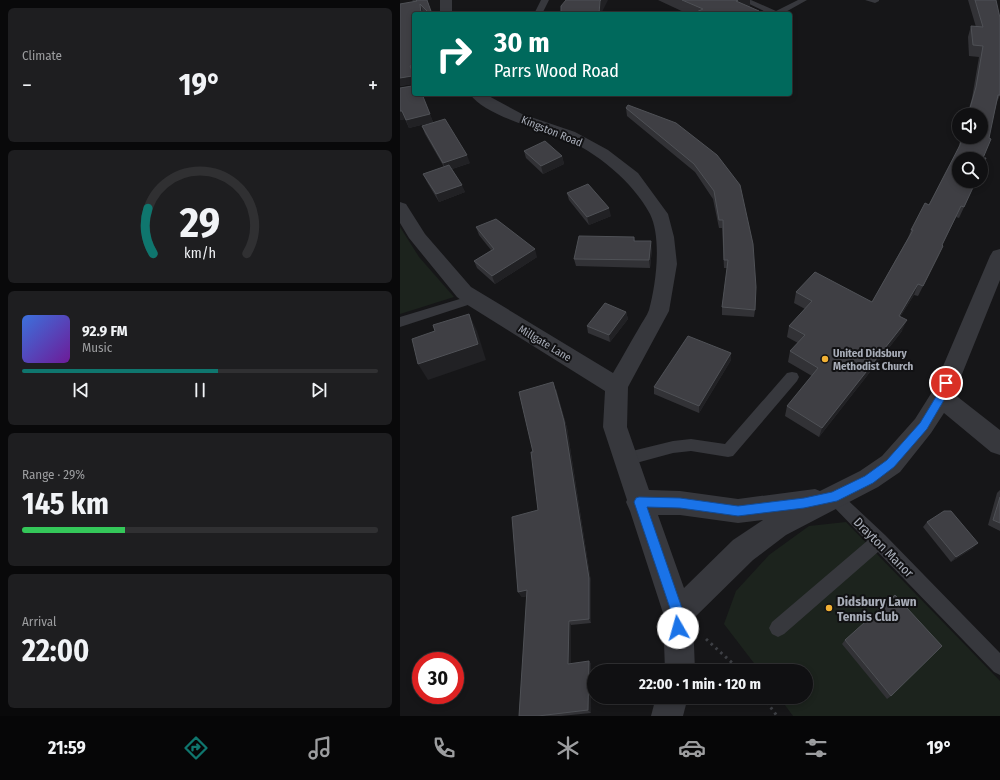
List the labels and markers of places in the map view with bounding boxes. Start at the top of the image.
place label: United Didsbury Methodist Church [833,347,913,373]
marker: United Didsbury Methodist Church [820,354,830,364]
pin [929,366,963,400]
place label: Didsbury Lawn Tennis Club [837,594,917,624]
marker: Didsbury Lawn Tennis Club [824,603,834,613]

